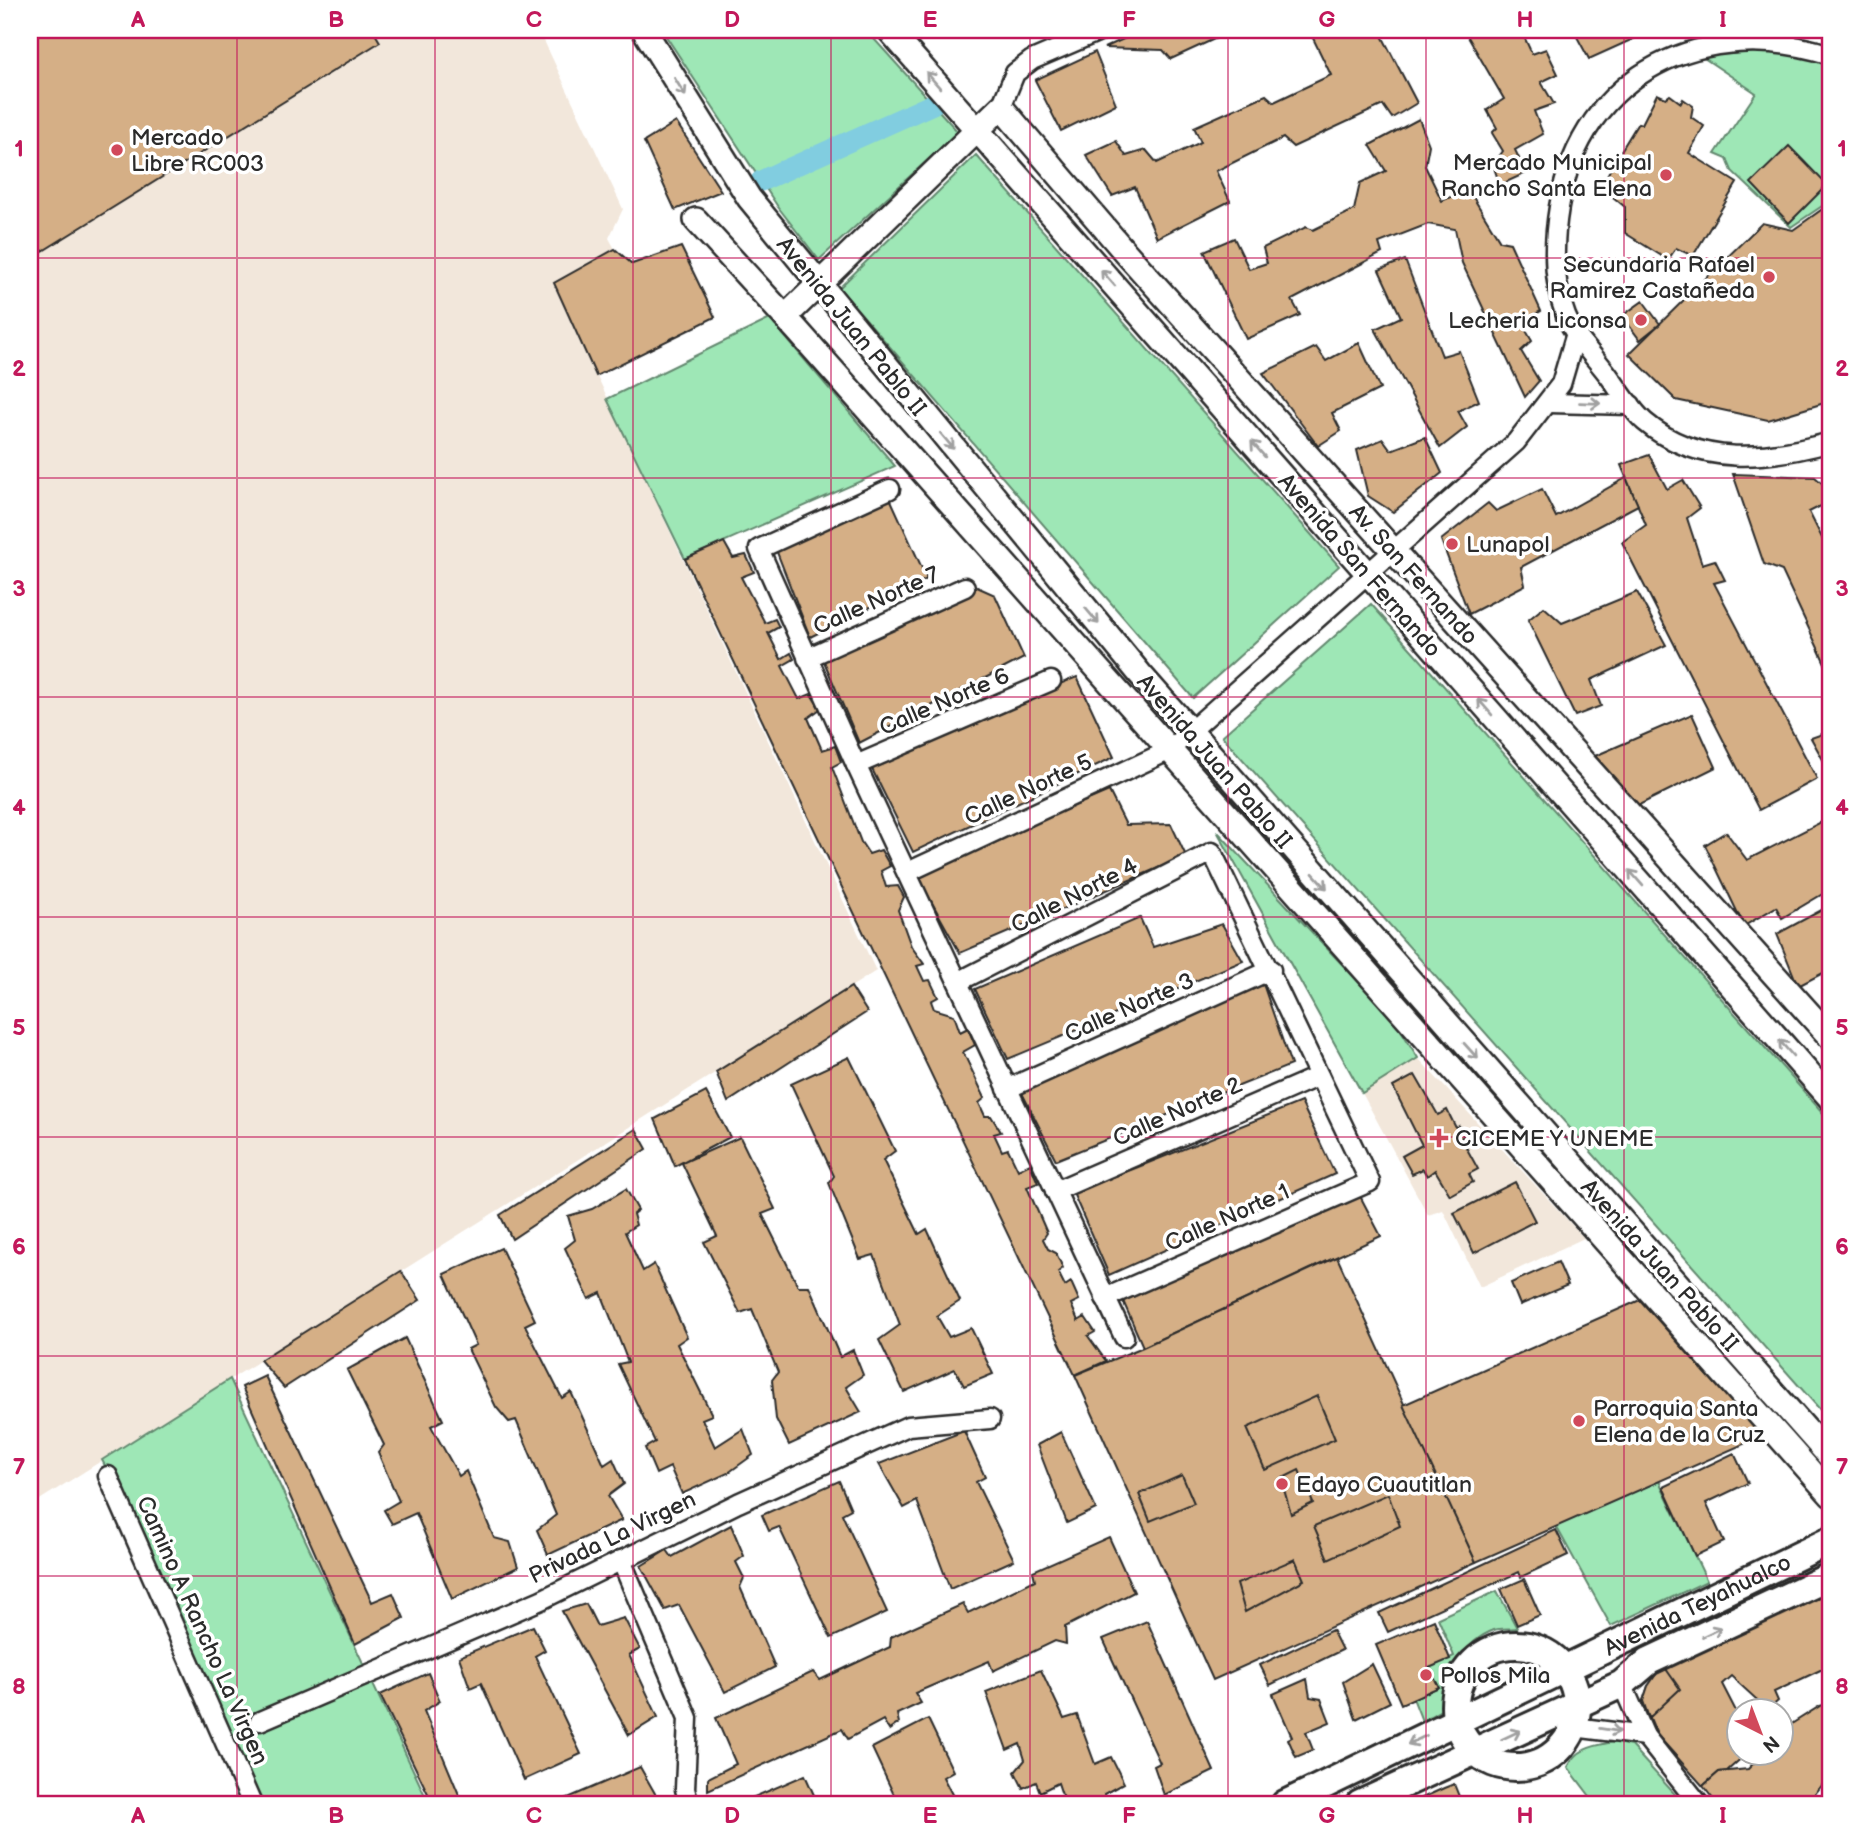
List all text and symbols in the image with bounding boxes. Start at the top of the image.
text: A [130,6,146,34]
text: B [328,6,344,34]
text: C [526,6,542,34]
text: D [724,6,740,34]
text: E [923,6,938,34]
text: F [1122,6,1136,34]
text: G [1319,6,1336,34]
text: H [1516,6,1534,34]
text: I [1719,6,1727,34]
one-way arrow [925,71,941,89]
one-way arrow [674,77,688,97]
place label: Mercado Libre RC003 [131,124,264,178]
text: 1 [14,135,24,163]
text: 1 [1837,135,1847,163]
marker: Mercado Libre RC003 [109,142,125,158]
place label: Mercado Municipal Rancho Santa Elena [1441,149,1652,203]
marker: Mercado Municipal Rancho Santa Elena [1658,167,1674,183]
street label: Avenida Juan Pablo II [770,231,932,422]
place label: Secundaria Rafael Ramirez Castañeda [1550,251,1755,305]
marker: Secundaria Rafael Ramirez Castañeda [1761,269,1777,285]
one-way arrow [1100,270,1116,288]
place label: Lecheria Liconsa [1448,307,1627,335]
marker: Lecheria Liconsa [1633,312,1649,328]
text: 2 [12,355,26,383]
text: 2 [1835,355,1849,383]
one-way arrow [1578,397,1600,410]
one-way arrow [939,431,954,449]
one-way arrow [1250,440,1266,458]
street label: Avenida San Fernando [1272,468,1447,663]
street label: Av. San Fernando [1343,499,1484,651]
place label: Lunapol [1466,531,1550,559]
marker: Lunapol [1444,536,1460,552]
street label: Calle Norte 7 [809,560,944,641]
text: 3 [12,575,26,603]
text: 3 [1835,575,1849,603]
one-way arrow [1084,606,1099,624]
street label: Calle Norte 6 [875,662,1014,742]
street label: Avenida Juan Pablo II [1131,669,1298,855]
one-way arrow [1477,698,1493,716]
street label: Calle Norte 5 [960,748,1097,832]
text: 4 [12,794,26,822]
text: 4 [1835,794,1849,822]
street label: Calle Norte 4 [1006,852,1143,940]
one-way arrow [1628,869,1644,887]
one-way arrow [1312,872,1328,890]
street label: Calle Norte 3 [1060,967,1198,1049]
text: 5 [12,1014,26,1042]
text: 5 [1835,1014,1849,1042]
one-way arrow [1778,1039,1794,1057]
one-way arrow [1463,1042,1479,1060]
street label: Calle Norte 2 [1109,1071,1247,1153]
place label: CICEME Y UNEME [1455,1125,1654,1153]
marker: CICEME Y UNEME [1429,1128,1449,1148]
street label: Avenida Juan Pablo II [1574,1174,1744,1358]
street label: Calle Norte 1 [1161,1178,1294,1258]
text: 6 [12,1233,26,1261]
text: 6 [1835,1233,1849,1261]
place label: Parroquia Santa Elena de la Cruz [1593,1395,1766,1449]
marker: Parroquia Santa Elena de la Cruz [1571,1413,1587,1429]
text: 7 [13,1453,26,1481]
text: 7 [1836,1453,1849,1481]
place label: Edayo Cuautitlan [1296,1471,1472,1499]
marker: Edayo Cuautitlan [1274,1476,1290,1492]
street label: Privada La Virgen [525,1485,700,1590]
street label: Camino A Rancho La Virgen [130,1492,274,1769]
street label: Avenida Teyahualco [1600,1548,1796,1663]
one-way arrow [1701,1624,1722,1638]
place label: Pollos Mila [1440,1662,1551,1690]
marker: Pollos Mila [1418,1667,1434,1683]
text: 8 [12,1673,26,1701]
text: 8 [1835,1673,1849,1701]
north arrow [1724,1698,1794,1768]
one-way arrow [1598,1724,1621,1737]
one-way arrow [1500,1728,1521,1741]
text: N [1757,1730,1783,1757]
one-way arrow [1407,1734,1428,1747]
text: A [130,1802,146,1830]
text: B [328,1802,344,1830]
text: C [526,1802,542,1830]
text: D [724,1802,740,1830]
text: E [923,1802,938,1830]
text: F [1122,1802,1136,1830]
text: G [1319,1802,1336,1830]
text: H [1516,1802,1534,1830]
text: I [1719,1802,1727,1830]

